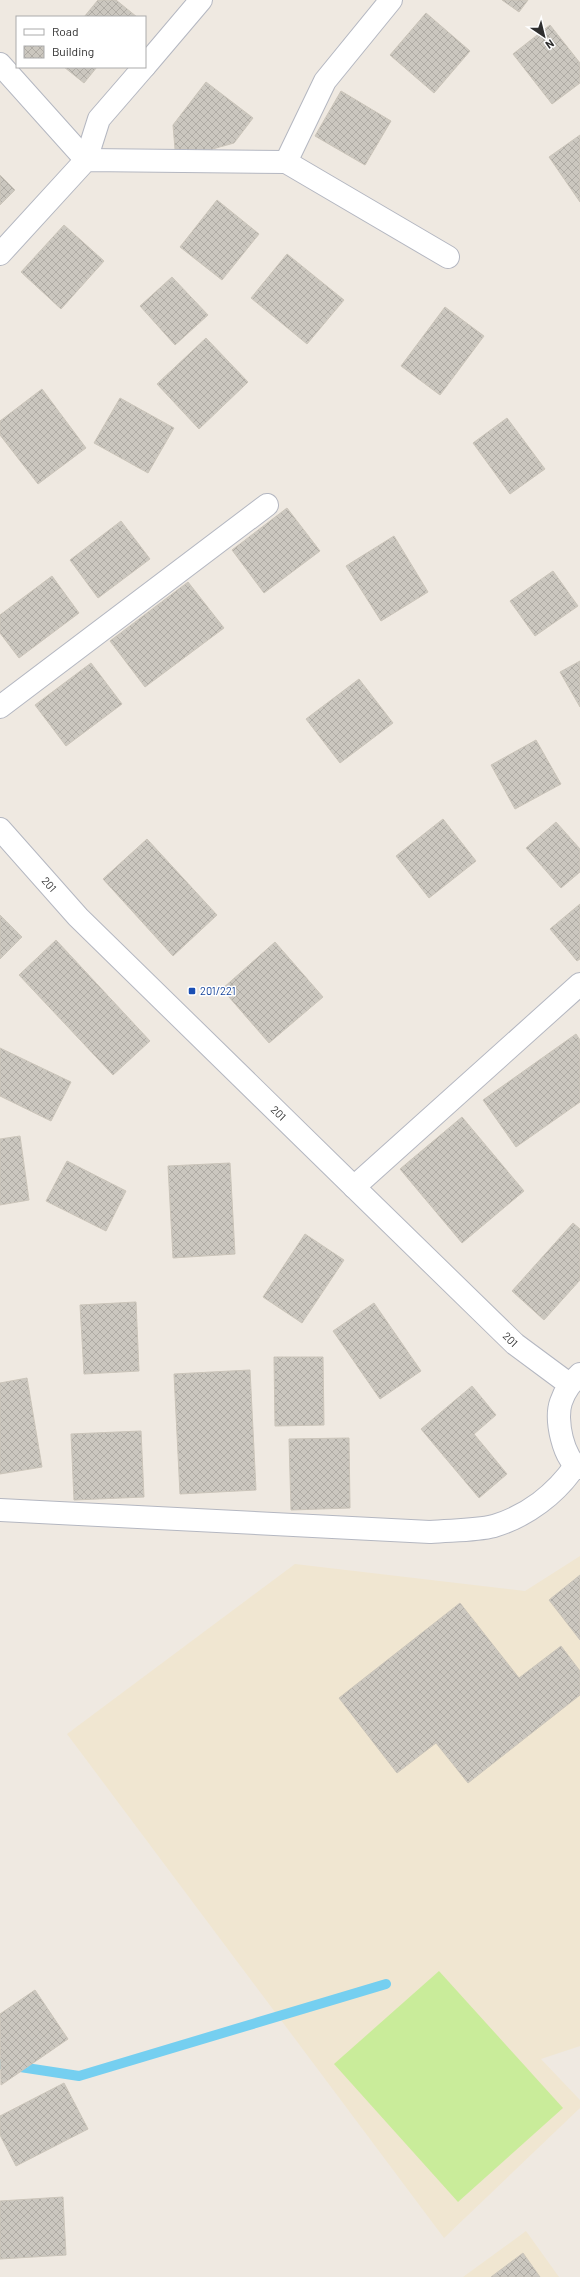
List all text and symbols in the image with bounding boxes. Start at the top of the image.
legend [16,16,146,68]
north arrow [524,16,564,56]
text: Road [52,24,79,38]
text: N [543,37,557,52]
text: Building [52,44,94,58]
street label: 201 [39,874,60,894]
place label: 201/221 [200,984,236,997]
marker: 201/221 [187,986,197,996]
street label: 201 [269,1103,289,1123]
street label: 201 [500,1329,521,1349]

